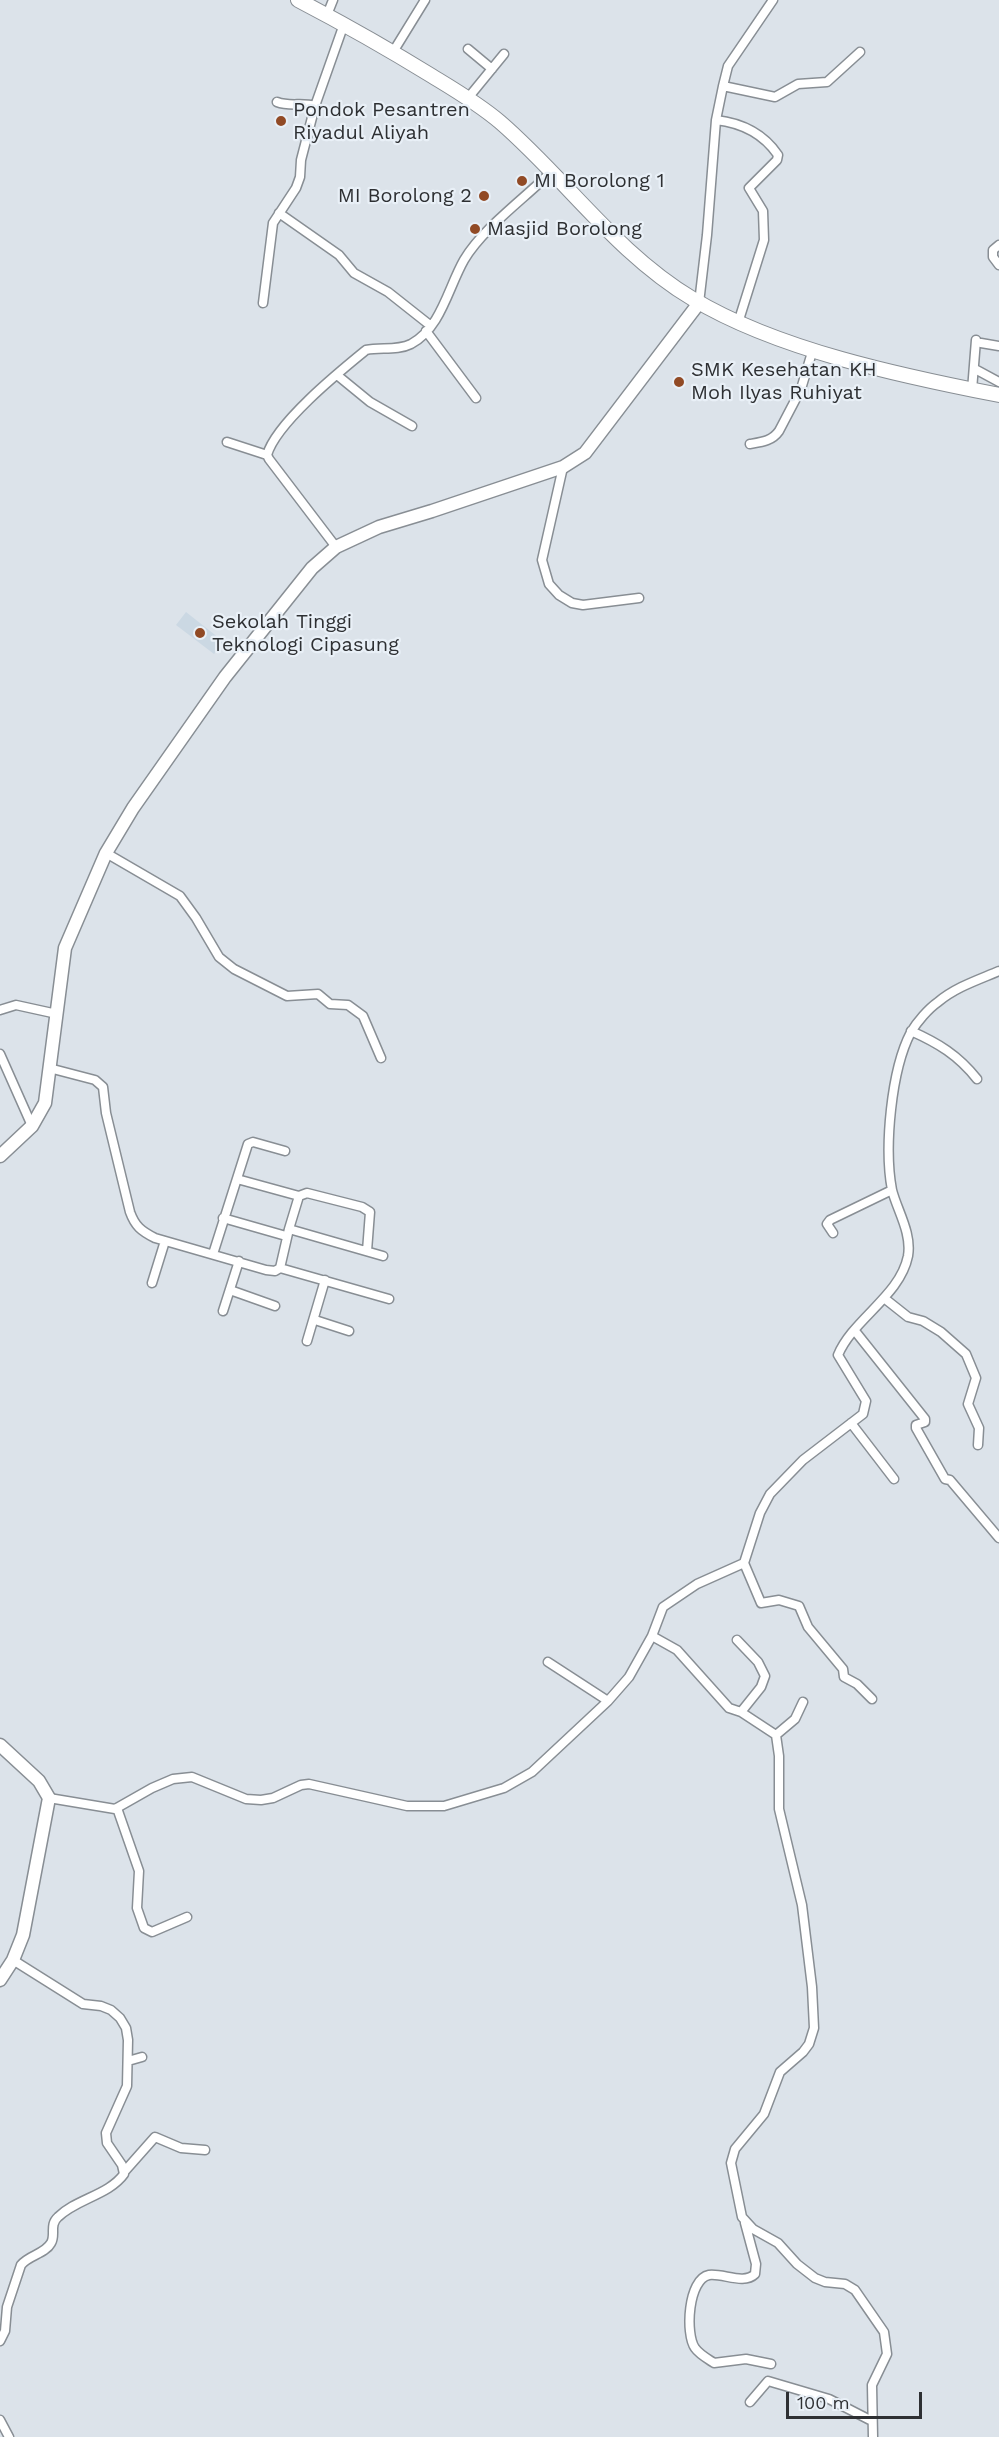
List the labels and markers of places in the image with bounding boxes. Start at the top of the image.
place label: Pondok Pesantren Riyadul Aliyah [293,98,470,145]
marker: Pondok Pesantren Riyadul Aliyah [274,114,288,128]
place label: MI Borolong 1 [534,169,664,193]
marker: MI Borolong 1 [515,174,529,188]
place label: MI Borolong 2 [338,184,472,208]
marker: MI Borolong 2 [477,189,491,203]
place label: Masjid Borolong [487,217,642,241]
marker: Masjid Borolong [468,222,482,236]
place label: SMK Kesehatan KH Moh Ilyas Ruhiyat [691,358,877,405]
marker: SMK Kesehatan KH Moh Ilyas Ruhiyat [672,375,686,389]
place label: Sekolah Tinggi Teknologi Cipasung [212,610,399,657]
marker: Sekolah Tinggi Teknologi Cipasung [193,626,207,640]

